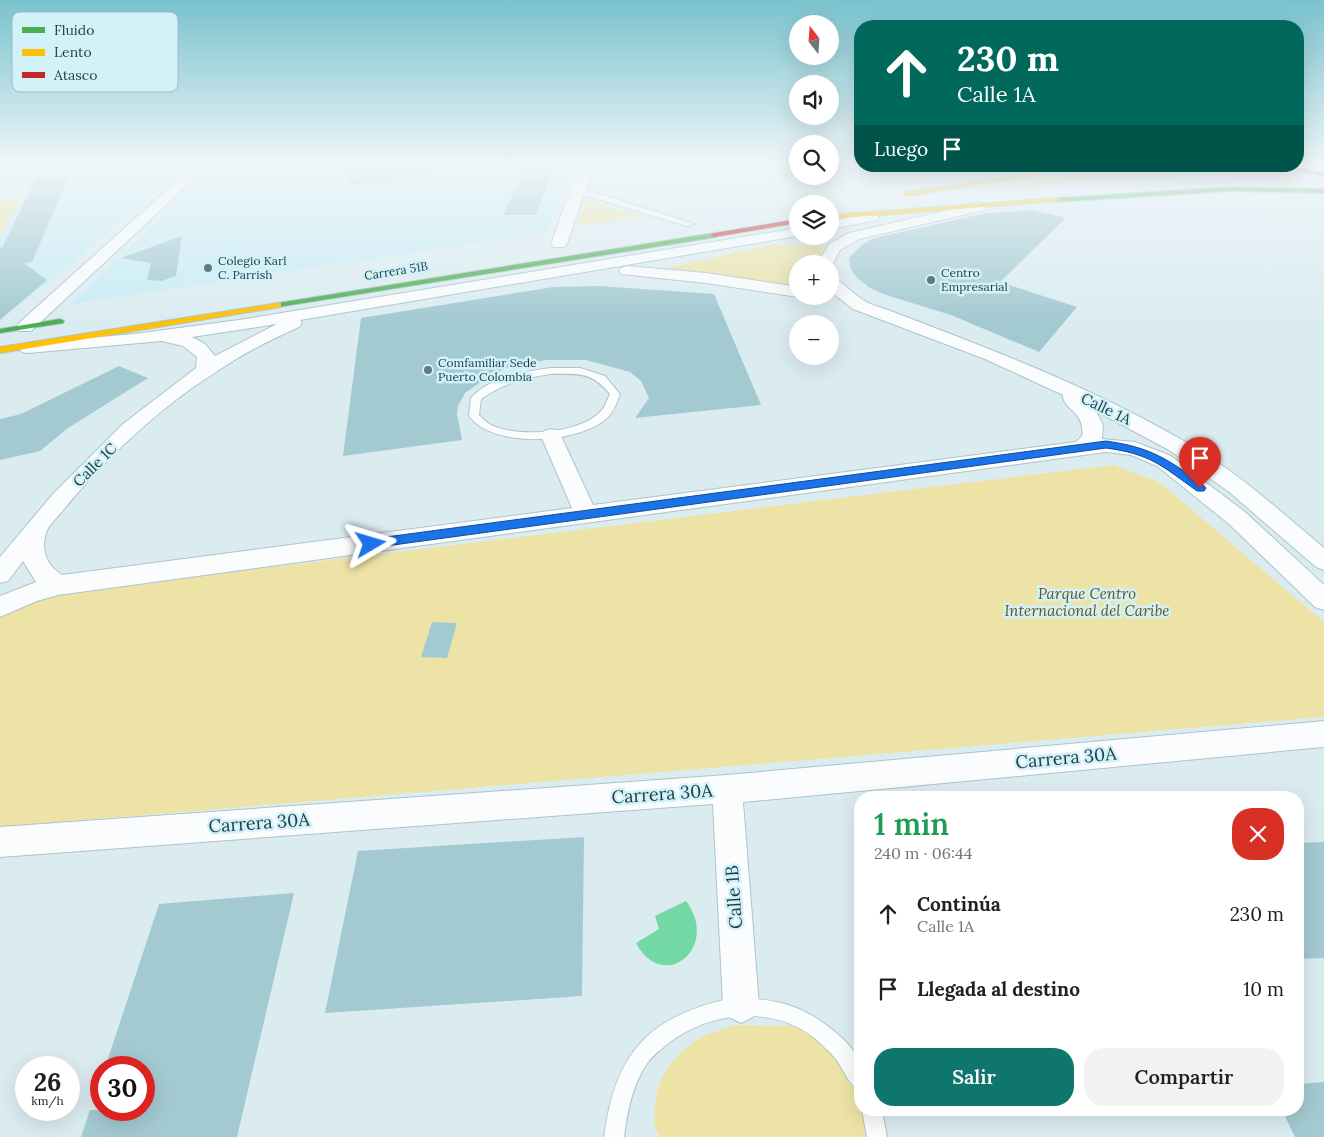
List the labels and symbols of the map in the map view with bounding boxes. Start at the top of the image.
legend [12,12,178,92]
north arrow [789,15,839,65]
text: Fluido [54,21,94,39]
text: Lento [54,43,92,61]
text: Atasco [53,66,97,84]
place label: Colegio Karl C. Parrish [218,253,286,282]
street label: Carrera 51B [363,258,429,283]
marker: Colegio Karl C. Parrish [202,262,214,274]
place label: Centro Empresarial [941,265,1008,294]
marker: Centro Empresarial [925,274,937,286]
place label: Comfamiliar Sede Puerto Colombia [438,355,537,384]
marker: Comfamiliar Sede Puerto Colombia [422,364,434,376]
street label: Calle 1A [1078,388,1135,429]
pin [1179,437,1221,488]
street label: Calle 1C [69,438,121,491]
position arrow [344,517,396,569]
park label: Parque Centro Internacional del Caribe [1004,584,1170,620]
street label: Carrera 30A [1015,742,1118,773]
street label: Carrera 30A [611,778,714,809]
street label: Carrera 30A [208,807,311,838]
street label: Calle 1B [720,864,747,930]
speed limit sign: 30 [90,1056,155,1121]

